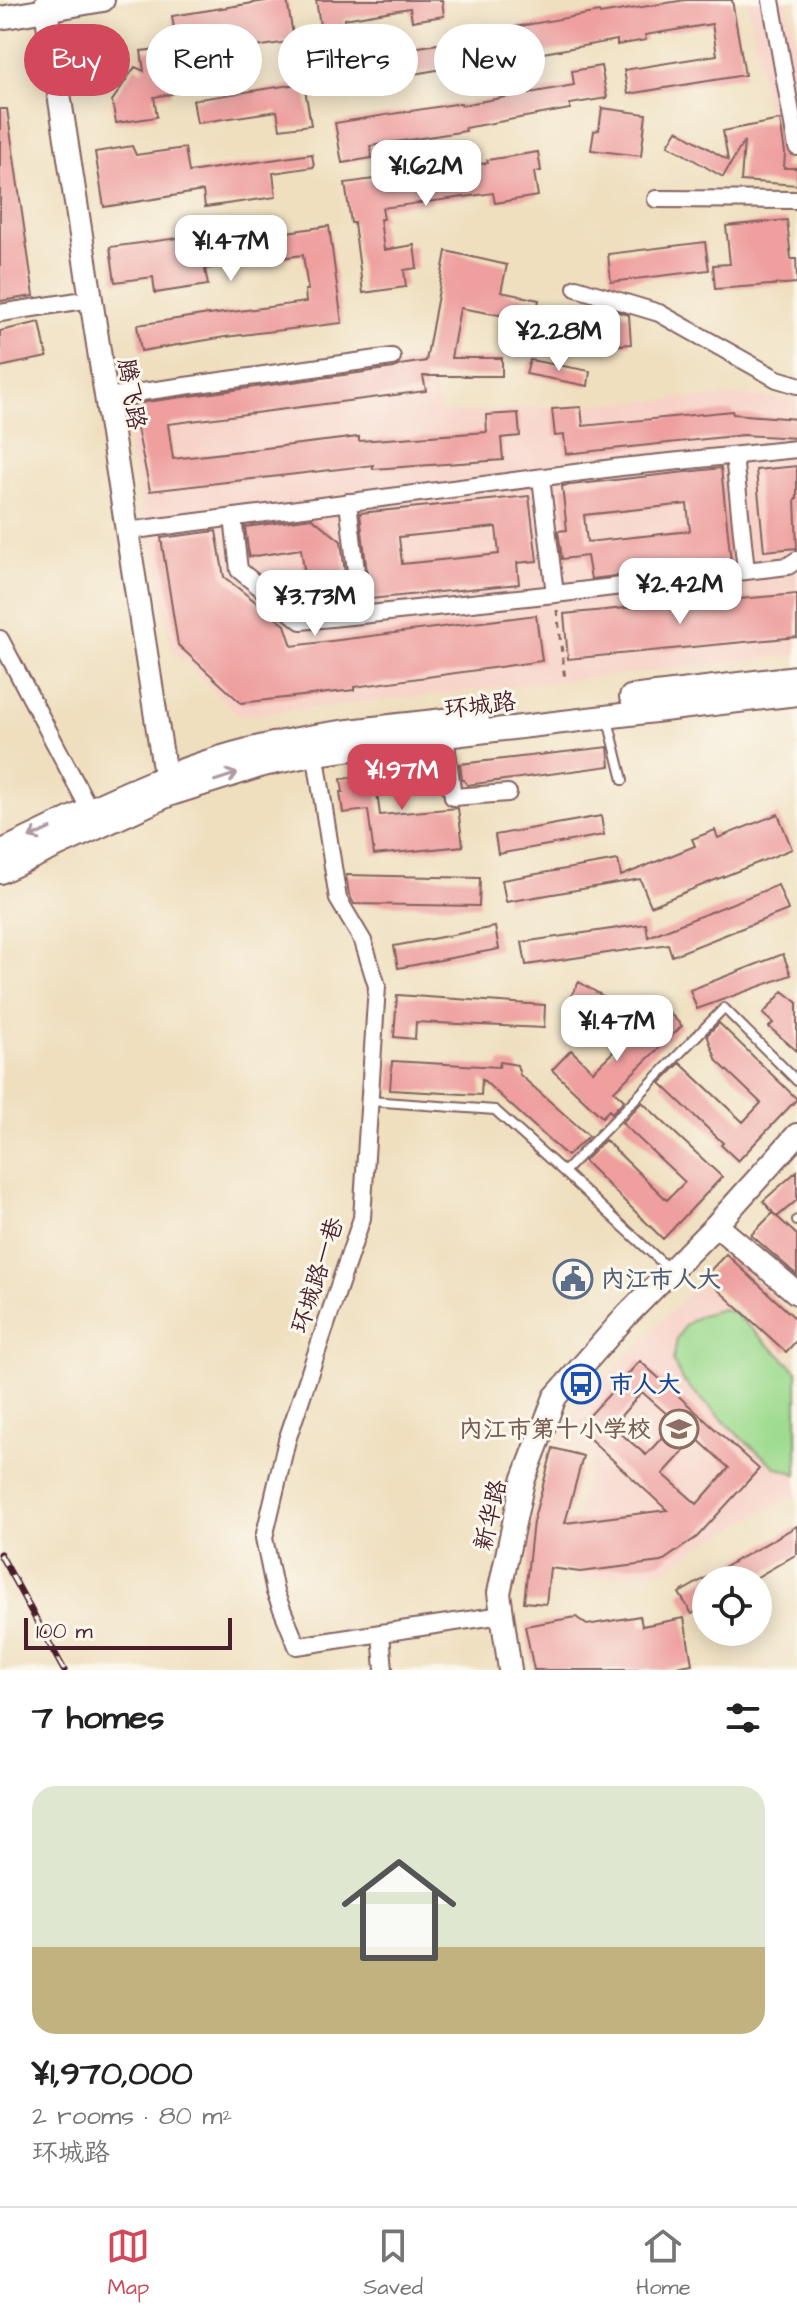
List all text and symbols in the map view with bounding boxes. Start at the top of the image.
chip: Buy [24,24,130,96]
chip: Rent [146,24,262,96]
chip: Filters [278,24,418,96]
chip: New [434,24,545,96]
pin: ¥1.62M [361,140,491,208]
text: ¥1.62M [389,148,463,184]
pin: ¥1.47M [166,215,296,283]
text: ¥1.47M [193,223,269,259]
pin: ¥2.28M [494,305,624,373]
text: ¥2.28M [516,313,602,349]
street label: 腾飞路 [109,356,153,432]
pin: ¥2.42M [615,558,745,626]
text: ¥2.42M [637,566,723,602]
pin: ¥3.73M [250,570,380,638]
text: ¥3.73M [274,578,356,614]
street label: 环城路 [442,685,518,727]
pin: ¥1.97M [337,744,467,812]
text: ¥1.97M [365,752,439,788]
one-way arrow [214,768,239,783]
one-way arrow [29,826,53,841]
pin: ¥1.47M [552,995,682,1063]
text: ¥1.47M [579,1003,655,1039]
street label: 环城路一巷 [283,1213,353,1338]
public building icon: 内江市人大 [552,1258,594,1300]
place label: 内江市人大 [601,1263,721,1297]
bus stop icon: 市人大 [560,1363,602,1405]
place label: 市人大 [609,1368,681,1402]
school or university icon: 内江市第十小学校 [658,1408,700,1450]
place label: 内江市第十小学校 [459,1413,651,1447]
street label: 新华路 [466,1476,516,1554]
map controls [692,1566,772,1646]
button: locate [692,1566,772,1646]
scale bar [24,1614,232,1650]
text: 100 m [36,1616,93,1647]
text: 7 homes [32,1694,164,1742]
icon: filters [721,1696,765,1740]
icon: home [327,1838,471,1982]
text: ¥1,970,000 [32,2050,193,2098]
text: 2 rooms · 80 m² [32,2098,232,2134]
text: 环城路 [32,2135,110,2171]
tab: Map [106,2224,150,2303]
tab: Saved [363,2224,423,2303]
tab: Home [636,2224,691,2303]

